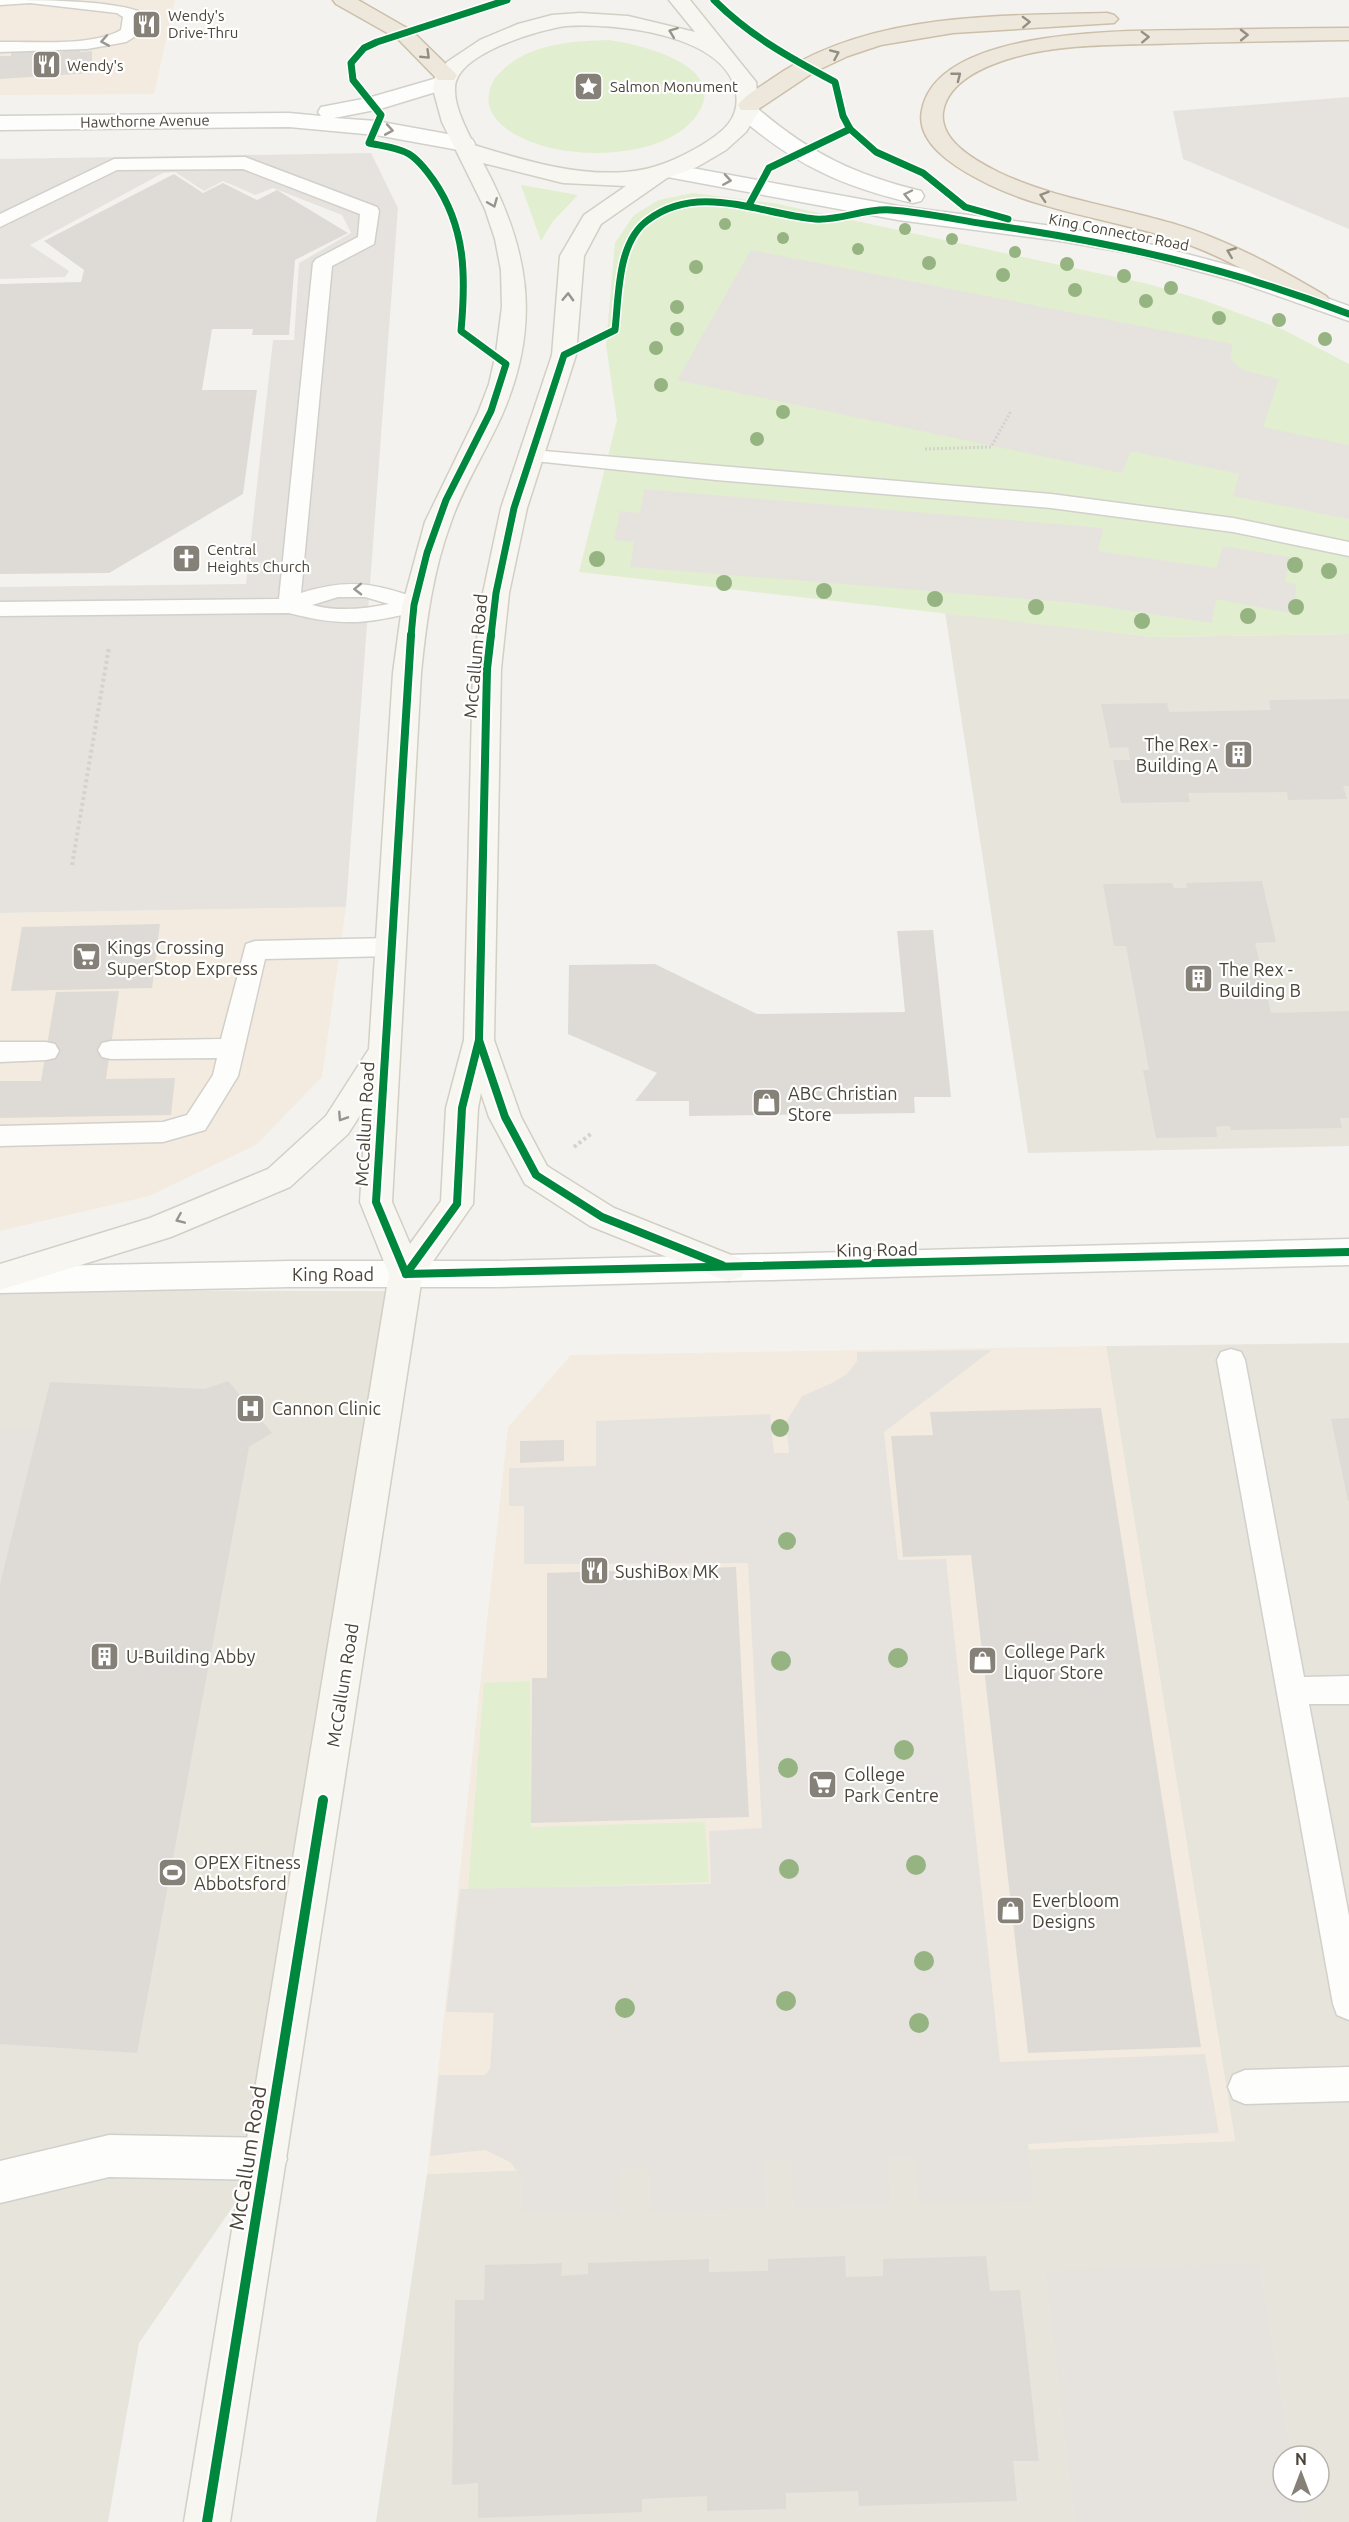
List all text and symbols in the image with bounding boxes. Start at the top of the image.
place label: Wendy's Drive-Thru [168,7,238,41]
restaurant icon: Wendy's Drive-Thru [131,8,163,40]
one-way arrow [1022,15,1031,28]
one-way arrow [668,27,679,39]
one-way arrow [1240,29,1249,41]
one-way arrow [1141,31,1150,44]
one-way arrow [100,34,110,47]
one-way arrow [419,48,430,59]
restaurant icon: Wendy's [30,49,62,81]
one-way arrow [829,49,840,61]
place label: Wendy's [67,57,124,74]
place icon: Salmon Monument [573,70,605,102]
one-way arrow [950,73,961,84]
place label: Salmon Monument [610,78,738,95]
street label: Hawthorne Avenue [80,111,210,131]
one-way arrow [384,123,394,136]
one-way arrow [722,173,732,186]
one-way arrow [903,189,913,202]
one-way arrow [1039,191,1050,204]
one-way arrow [486,196,498,207]
street label: King Connector Road [1047,210,1191,254]
one-way arrow [1226,247,1237,259]
one-way arrow [561,292,574,301]
place label: Central Heights Church [207,541,310,575]
church icon: Central Heights Church [170,542,202,574]
one-way arrow [354,583,363,596]
street label: McCallum Road [460,593,490,719]
place label: The Rex - Building A [1136,734,1218,775]
building icon: The Rex - Building A [1223,738,1255,770]
place label: Kings Crossing SuperStop Express [107,937,258,978]
supermarket icon: Kings Crossing SuperStop Express [70,941,102,973]
place label: The Rex - Building B [1219,959,1301,1000]
building icon: The Rex - Building B [1182,963,1214,995]
street label: McCallum Road [351,1061,377,1187]
place label: ABC Christian Store [788,1083,898,1124]
shop icon: ABC Christian Store [751,1087,783,1119]
one-way arrow [339,1111,350,1122]
one-way arrow [176,1212,187,1224]
street label: King Road [836,1238,918,1260]
street label: King Road [292,1264,374,1284]
hospital icon: Cannon Clinic [235,1392,267,1424]
place label: Cannon Clinic [272,1398,381,1418]
restaurant icon: SushiBox MK [578,1555,610,1587]
place label: SushiBox MK [615,1561,719,1581]
street label: McCallum Road [322,1622,362,1748]
building icon: U-Building Abby [89,1640,121,1672]
place label: College Park Liquor Store [1004,1641,1105,1682]
shop icon: College Park Liquor Store [967,1645,999,1677]
place label: U-Building Abby [126,1646,256,1666]
place label: College Park Centre [844,1764,939,1805]
supermarket icon: College Park Centre [807,1768,839,1800]
place label: OPEX Fitness Abbotsford [194,1852,301,1893]
sports icon: OPEX Fitness Abbotsford [157,1856,189,1888]
place label: Everbloom Designs [1032,1890,1119,1931]
shop icon: Everbloom Designs [995,1894,1027,1926]
street label: McCallum Road [224,2084,270,2232]
north arrow [1271,2444,1331,2504]
text: N [1295,2450,1307,2468]

